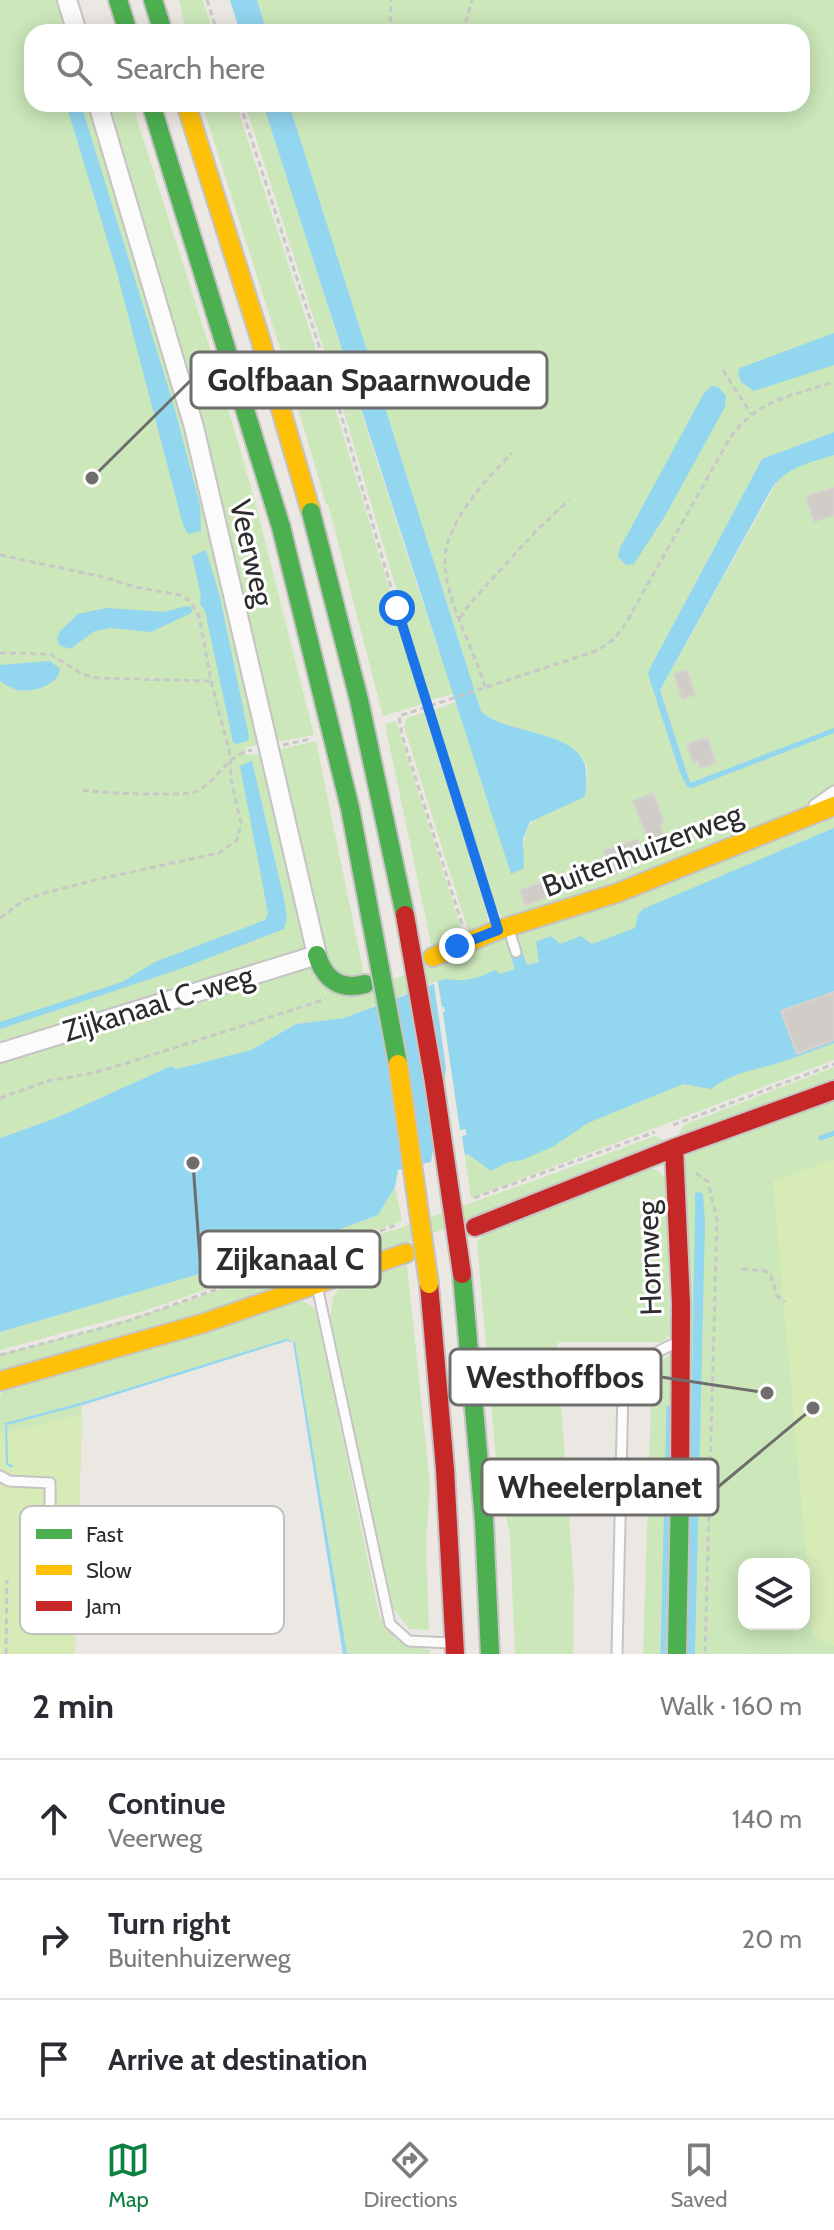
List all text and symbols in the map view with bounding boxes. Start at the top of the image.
search box [24,24,810,112]
icon: search [52,46,96,90]
text: Search here [116,50,265,87]
callout: Golfbaan Spaarnwoude [191,352,547,408]
text: Golfbaan Spaarnwoude [207,360,531,399]
street label: Veerweg [222,496,282,611]
route start [379,590,415,626]
street label: Buitenhuizerweg [537,795,748,905]
route end [439,928,475,964]
street label: Zijkanaal C-weg [58,956,259,1050]
street label: Hornweg [628,1199,669,1316]
callout: Zijkanaal C [200,1231,380,1287]
text: Zijkanaal C [216,1239,364,1278]
callout: Westhoffbos [450,1349,661,1405]
text: Westhoffbos [466,1357,644,1396]
callout: Wheelerplanet [482,1459,718,1515]
text: Wheelerplanet [498,1467,702,1506]
legend [20,1506,284,1634]
text: Fast [86,1521,124,1548]
text: Slow [86,1557,132,1584]
map controls [738,1558,810,1630]
button: layers [738,1558,810,1630]
text: Jam [85,1593,121,1620]
text: 2 min [32,1685,114,1727]
text: Walk · 160 m [660,1690,802,1722]
text: Continue [108,1785,225,1822]
icon: ahead [32,1797,76,1841]
text: 140 m [732,1803,802,1835]
text: Veerweg [108,1822,202,1854]
text: Turn right [108,1905,231,1942]
icon: right [32,1917,76,1961]
text: 20 m [742,1923,802,1955]
text: Buitenhuizerweg [108,1942,291,1974]
icon: arrive [32,2037,76,2081]
text: Arrive at destination [108,2041,368,2078]
tab: Map [106,2138,150,2213]
tab: Directions [363,2138,457,2213]
tab: Saved [670,2138,728,2213]

